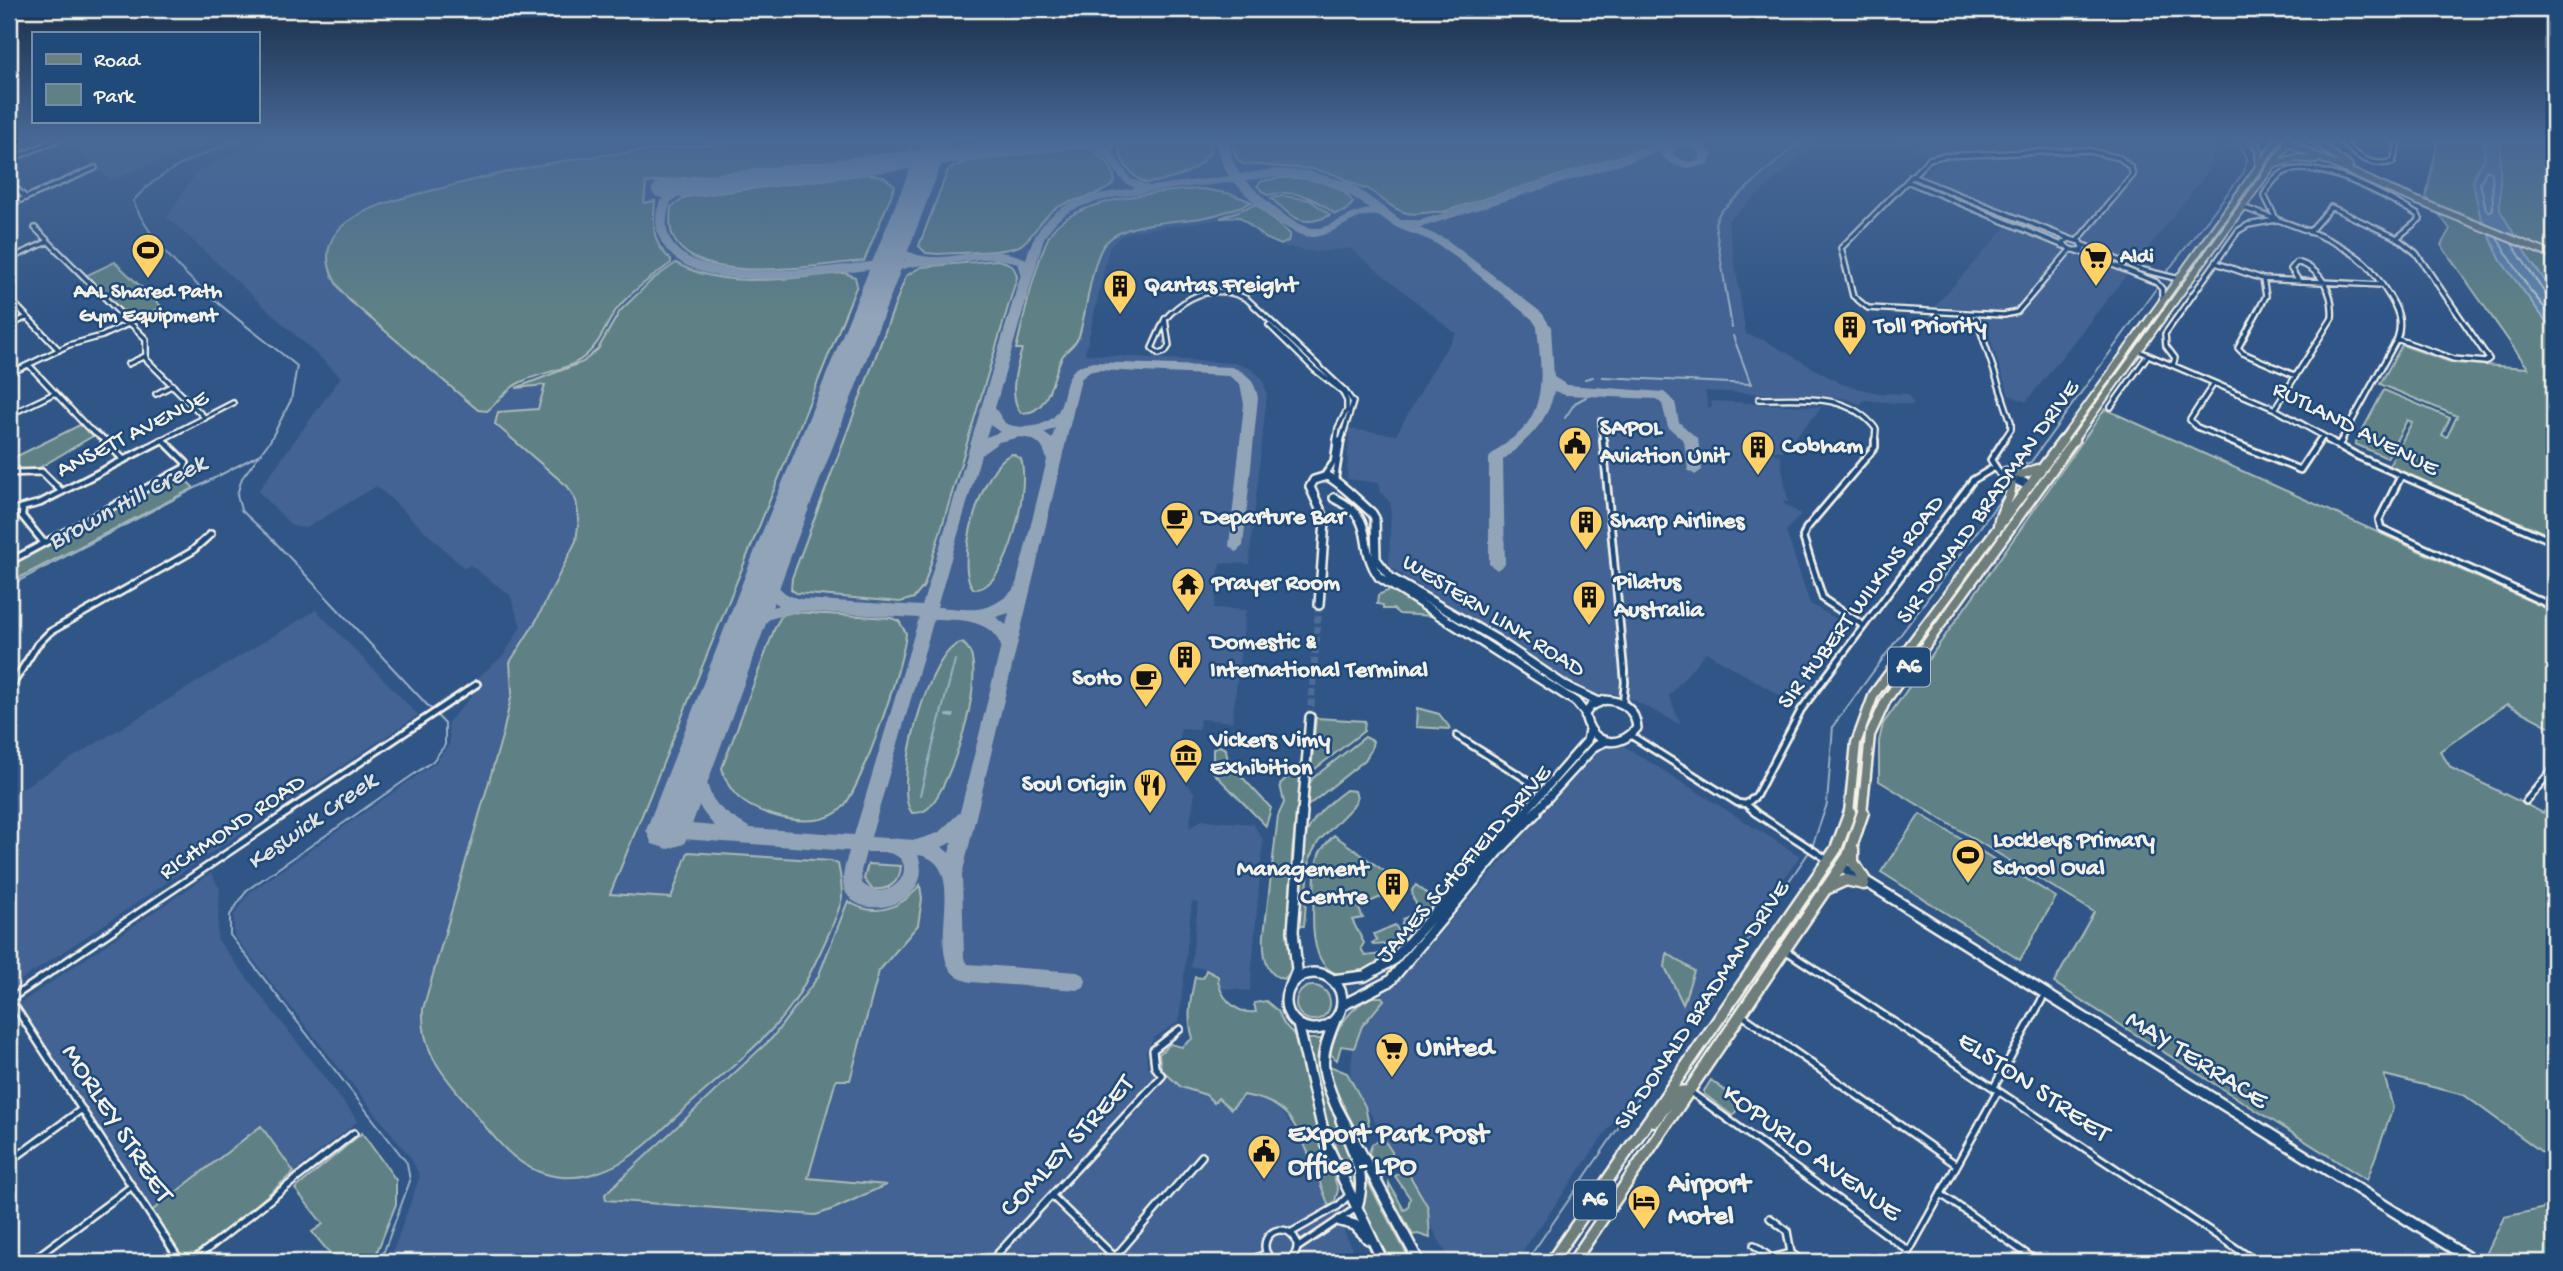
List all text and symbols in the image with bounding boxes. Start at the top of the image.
legend [32,32,259,122]
text: Road [94,50,142,75]
text: Park [93,86,137,111]
sports icon: AAL Shared Path Gym Equipment [129,231,167,280]
supermarket icon: Aldi [2077,239,2115,288]
place label: Aldi [2119,246,2154,271]
building icon: Qantas Freight [1101,267,1139,316]
place label: Qantas Freight [1144,272,1299,301]
place label: AAL Shared Path Gym Equipment [73,281,223,330]
building icon: Toll Priority [1831,308,1869,357]
place label: Toll Priority [1872,313,1987,342]
street label: SIR DONALD BRADMAN DRIVE [1891,375,2088,631]
street label: RUTLAND AVENUE [2267,376,2444,485]
street label: ANSETT AVENUE [52,384,215,486]
place label: SAPOL Aviation Unit [1599,415,1730,472]
public building icon: SAPOL Aviation Unit [1556,424,1594,473]
building icon: Cobham [1739,428,1777,477]
place label: Cobham [1782,433,1863,462]
water label: Brown Hill Creek [44,448,214,559]
street label: SIR HUBERT WILKINS ROAD [1772,490,1952,716]
cafe icon: Departure Bar [1158,499,1196,548]
building icon: Sharp Airlines [1567,503,1605,552]
place label: Departure Bar [1200,504,1348,533]
place label: Sharp Airlines [1610,508,1745,537]
street label: WESTERN LINK ROAD [1396,549,1590,685]
temple icon: Prayer Room [1169,565,1207,614]
place label: Pilatus Australia [1612,569,1705,626]
place label: Prayer Room [1210,570,1340,599]
building icon: Pilatus Australia [1570,578,1608,627]
place label: Domestic & International Terminal [1208,629,1428,686]
building icon: Domestic & International Terminal [1166,638,1204,687]
road number: A6 [1888,648,1930,687]
cafe icon: SoHo [1127,660,1165,709]
place label: SoHo [1072,665,1123,694]
place label: Vickers Vimy Exhibition [1209,727,1330,784]
museum icon: Vickers Vimy Exhibition [1167,736,1205,785]
street label: JAMES SCHOFIELD DRIVE [1371,759,1560,970]
water label: Keswick Creek [242,766,386,879]
restaurant icon: Soul Origin [1131,766,1169,815]
street label: RICHMOND ROAD [154,768,312,888]
place label: Soul Origin [1022,771,1127,800]
place label: Lockleys Primary School Oval [1993,827,2155,884]
sports icon: Lockleys Primary School Oval [1949,836,1987,885]
place label: Management Centre [1237,856,1370,913]
building icon: Management Centre [1374,865,1412,914]
street label: SIR DONALD BRADMAN DRIVE [1609,875,1798,1136]
street label: MAY TERRACE [2118,1004,2275,1119]
street label: ELSTON STREET [1950,1025,2117,1152]
supermarket icon: United [1373,1030,1411,1079]
place label: United [1416,1033,1496,1066]
street label: MORLEY STREET [52,1039,180,1210]
street label: COMLEY STREET [994,1068,1143,1225]
street label: KOPURLO AVENUE [1715,1078,1908,1231]
place label: Export Park Post Office - LPO [1288,1119,1491,1184]
public building icon: Export Park Post Office - LPO [1245,1132,1283,1181]
place label: Airport Motel [1667,1169,1753,1234]
road number: A6 [1574,1180,1616,1219]
hotel icon: Airport Motel [1625,1182,1663,1231]

